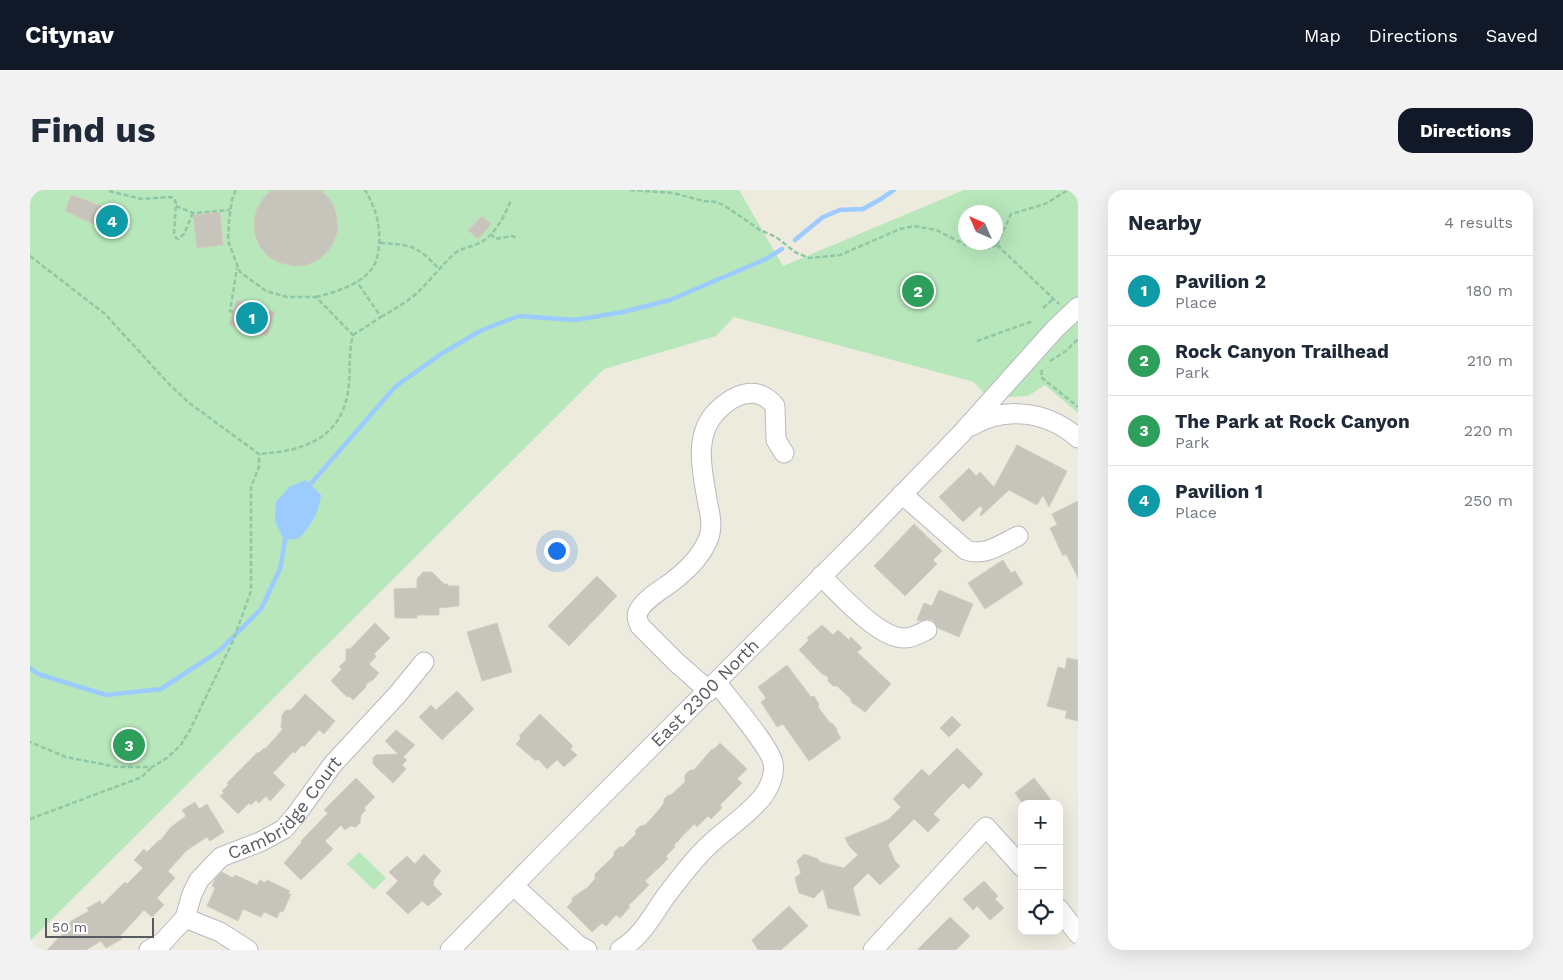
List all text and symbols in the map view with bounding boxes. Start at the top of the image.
text: Citynav [25,21,114,49]
text: Map [1304,25,1341,46]
text: Directions [1369,25,1458,46]
text: Saved [1486,25,1538,46]
button: Directions [1398,108,1533,153]
text: Find us [30,109,156,151]
pin: 4 [96,202,128,240]
north arrow [958,205,1003,250]
text: Nearby [1128,210,1201,235]
text: 4 results [1444,213,1513,232]
text: Pavilion 2 [1175,270,1266,293]
pin: 2 [902,272,934,310]
text: 1 [1141,281,1147,300]
text: 180 m [1466,281,1513,300]
text: Place [1175,293,1217,312]
pin: 1 [236,299,268,337]
text: Rock Canyon Trailhead [1175,340,1389,363]
text: 2 [1139,351,1149,370]
text: 210 m [1467,351,1513,370]
text: Park [1175,363,1209,382]
text: The Park at Rock Canyon [1175,410,1410,433]
text: 3 [1139,421,1149,440]
text: 220 m [1464,421,1513,440]
text: Park [1175,433,1209,452]
text: Pavilion 1 [1175,480,1263,503]
text: 4 [1139,491,1149,510]
text: 250 m [1464,491,1513,510]
text: Place [1175,503,1217,522]
your location [544,538,570,564]
street label: East 2300 North [646,634,763,751]
pin: 3 [113,726,145,764]
street label: Cambridge Court [225,751,345,863]
map controls [1018,800,1063,935]
button: + [1018,800,1063,845]
button: − [1018,845,1063,890]
button: locate [1018,890,1063,935]
scale bar [45,915,154,938]
text: 50 m [52,919,87,935]

